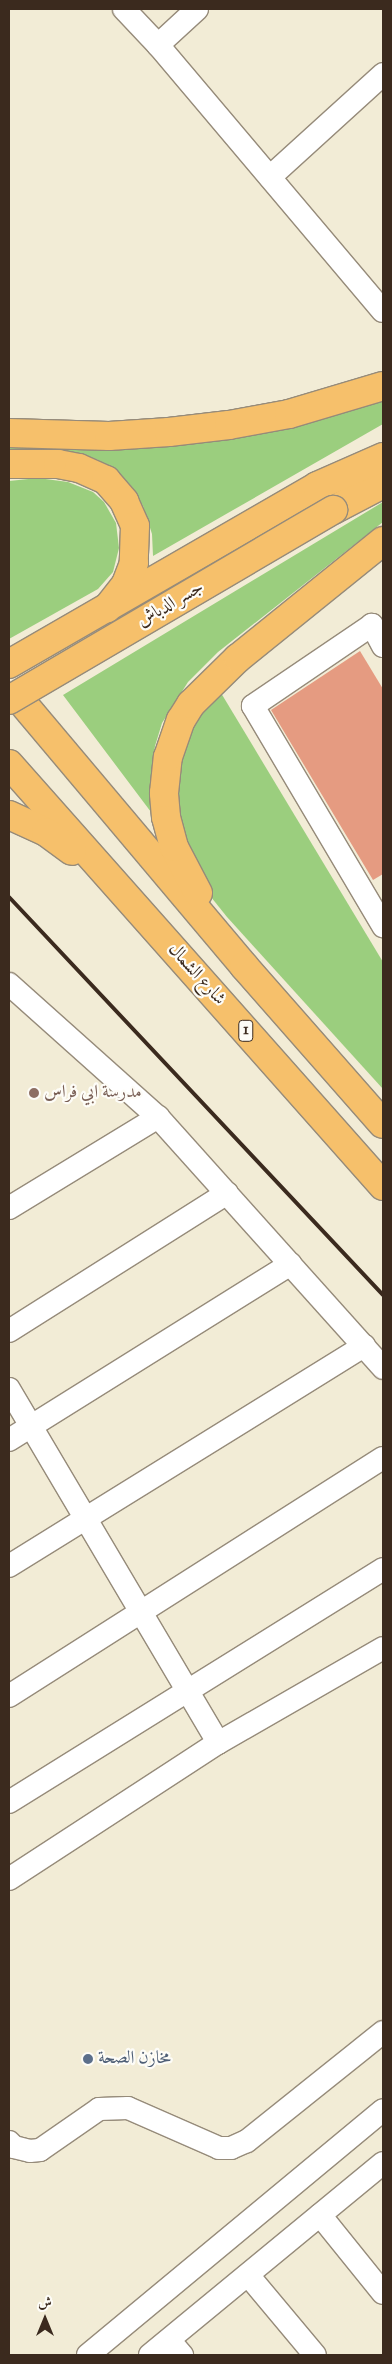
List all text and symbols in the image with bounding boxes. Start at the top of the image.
street label: جسر الدباش [134,577,208,633]
street label: شارع الشمال [163,940,229,1010]
road number: 1 [237,1018,255,1044]
place label: مدرسة ابي فراس [44,1082,142,1104]
marker: مدرسة ابي فراس [28,1087,40,1099]
place label: مخازن الصحة [98,2048,171,2070]
marker: مخازن الصحة [82,2053,94,2065]
north arrow [20,2294,70,2344]
text: ش [38,2294,52,2314]

